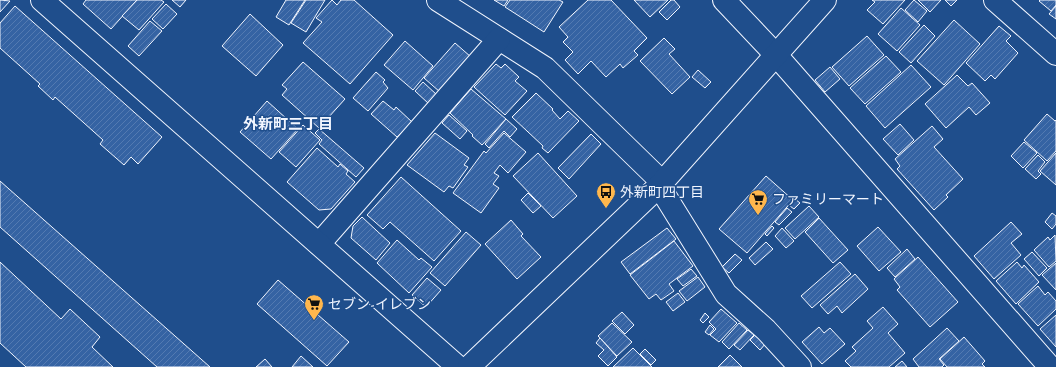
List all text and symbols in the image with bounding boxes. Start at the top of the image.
district label: 外新町三丁目 [243,115,333,132]
bus stop icon: 外新町四丁目 [595,181,617,209]
place label: 外新町四丁目 [620,184,704,200]
supermarket icon: ファミリーマート [747,188,769,216]
place label: ファミリーマート [772,191,884,207]
supermarket icon: セブン-イレブン [303,293,325,321]
place label: セブン-イレブン [328,296,431,312]

